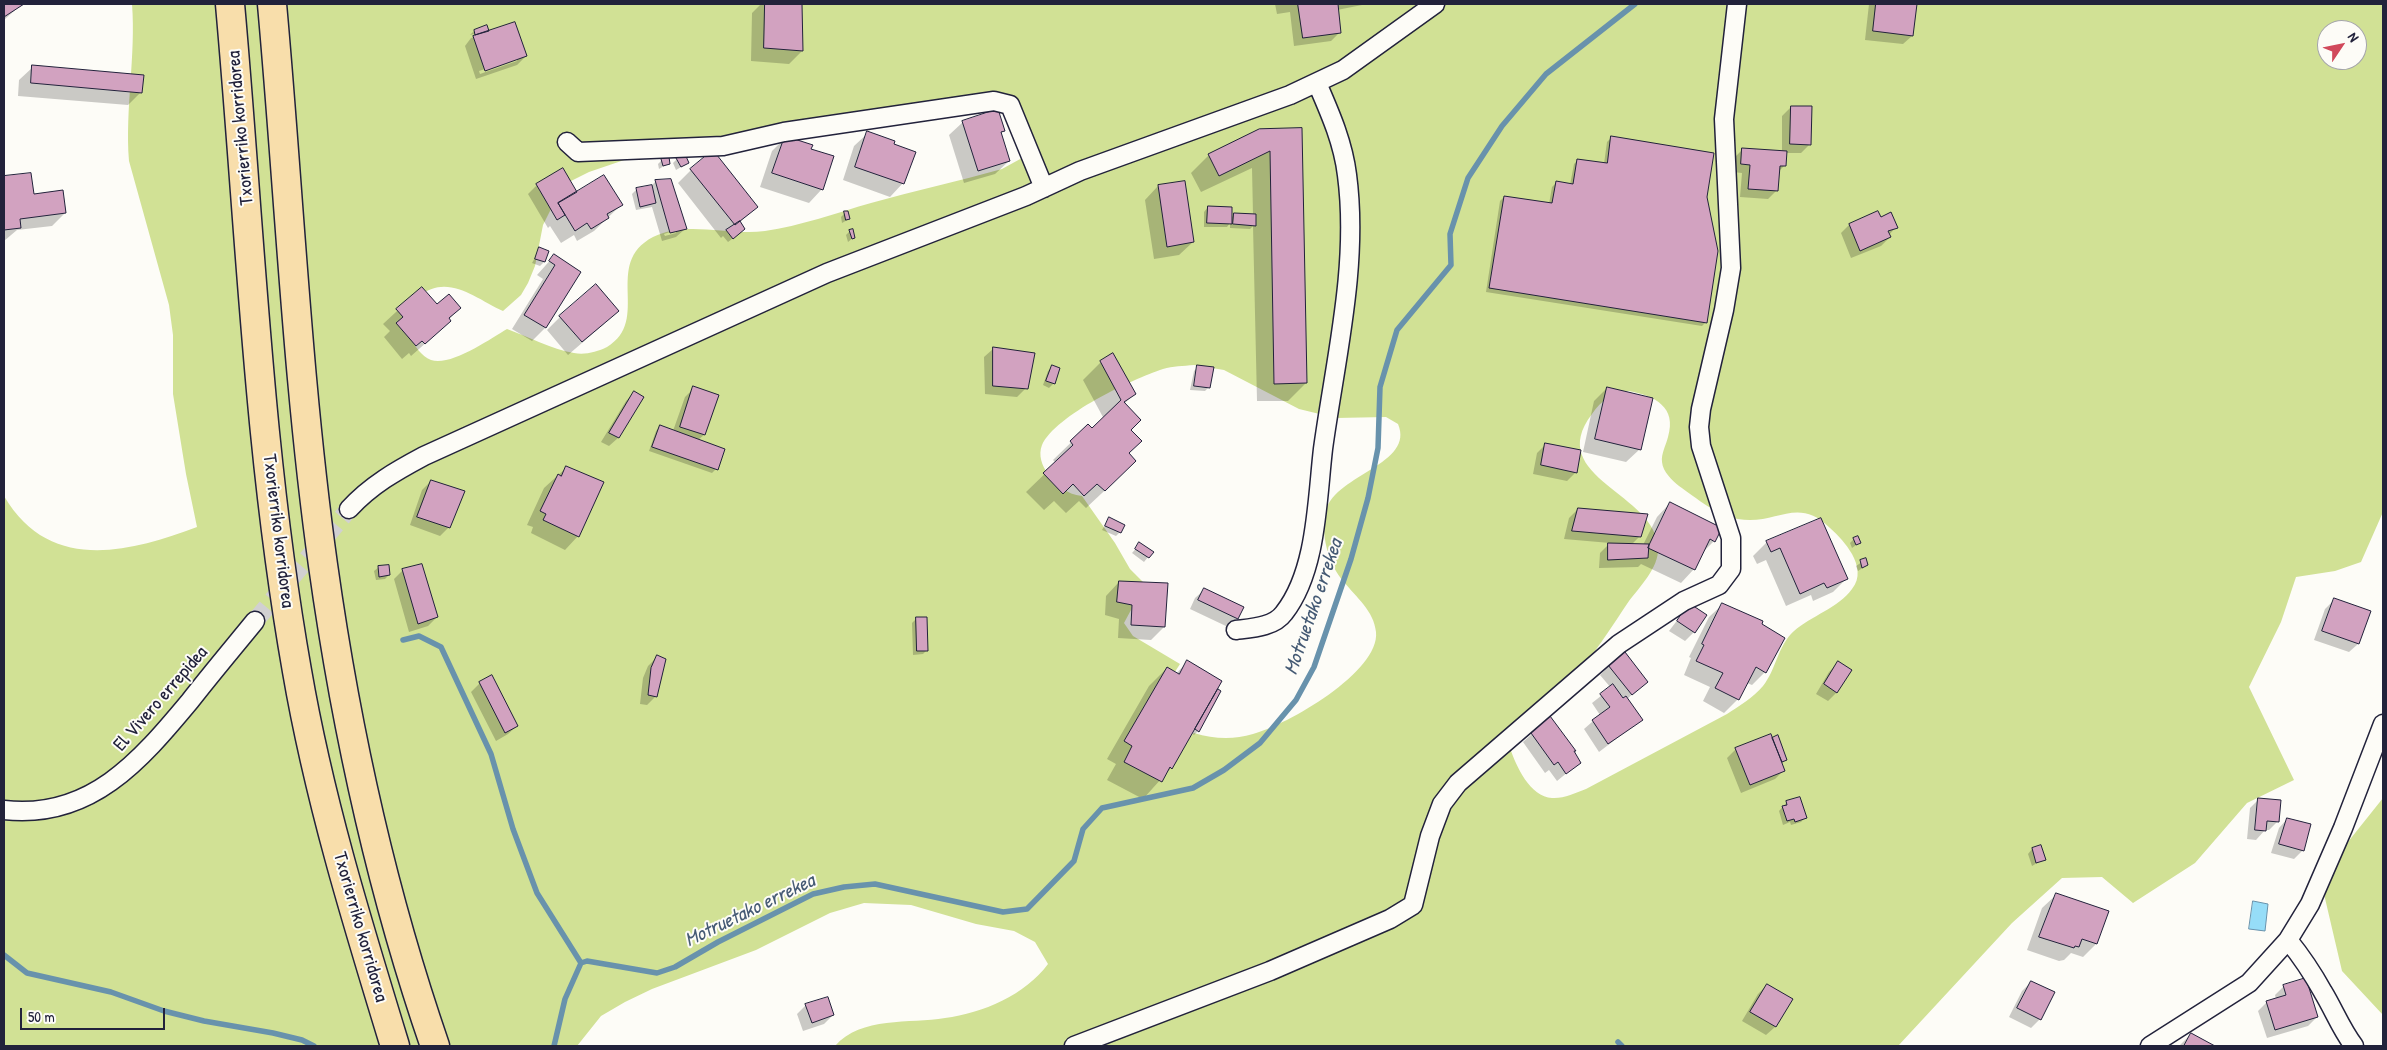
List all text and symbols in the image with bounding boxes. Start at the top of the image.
north arrow [2317,20,2367,70]
text: N [2344,28,2364,45]
street label: Txorierriko korridorea [223,50,259,206]
street label: Txorierriko korridorea [257,453,299,609]
water label: Motruetako errekea [1280,536,1348,678]
street label: El Vivero errepidea [109,642,213,756]
street label: Txorierriko korridorea [328,849,392,1005]
water label: Motruetako errekea [681,869,819,953]
scale bar [22,998,168,1030]
text: 50 m [28,1006,55,1027]

